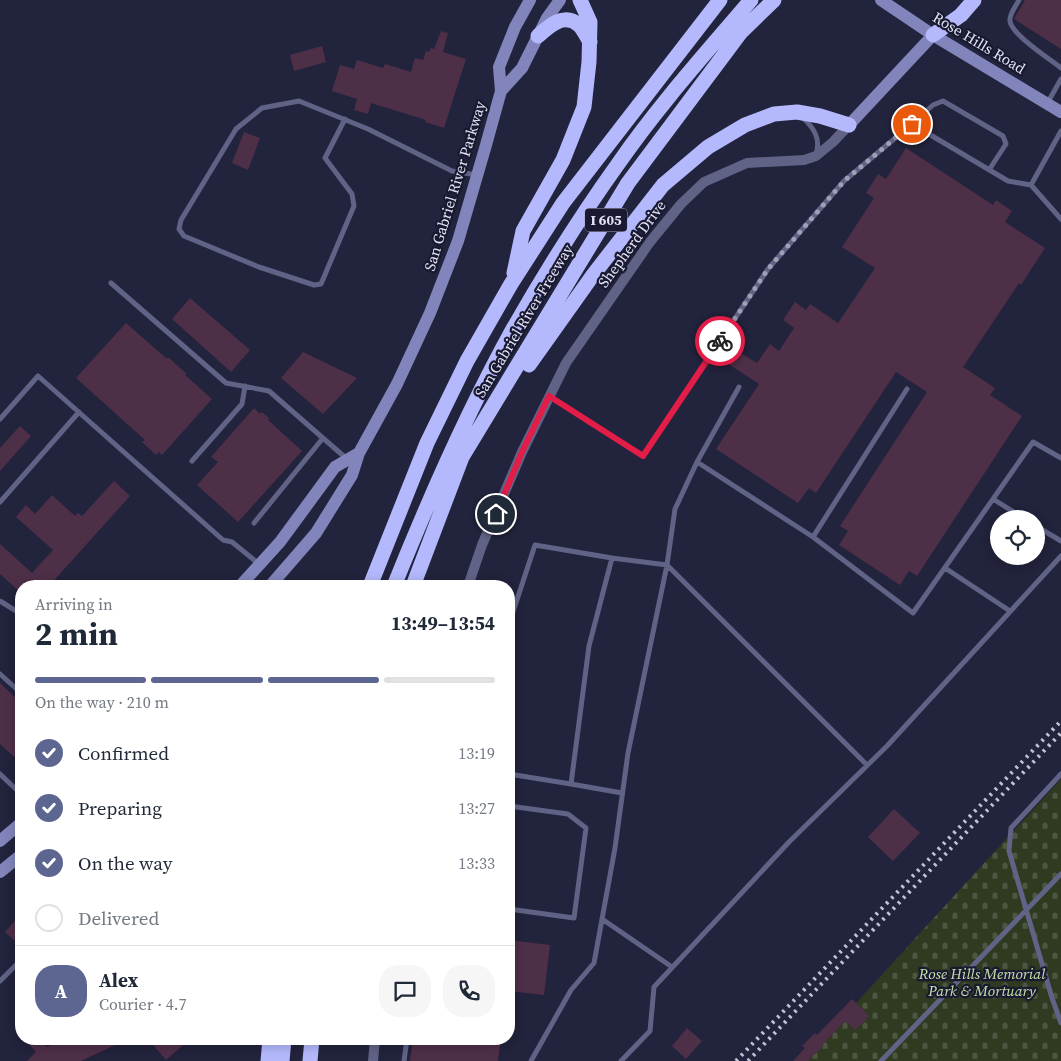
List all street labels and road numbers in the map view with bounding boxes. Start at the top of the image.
street label: Rose Hills Road [929,7,1030,79]
street label: San Gabriel River Parkway [419,98,490,273]
street label: Shepherd Drive [593,195,671,292]
road number: I 605 [585,208,627,232]
street label: San Gabriel River Freeway [469,240,578,401]

